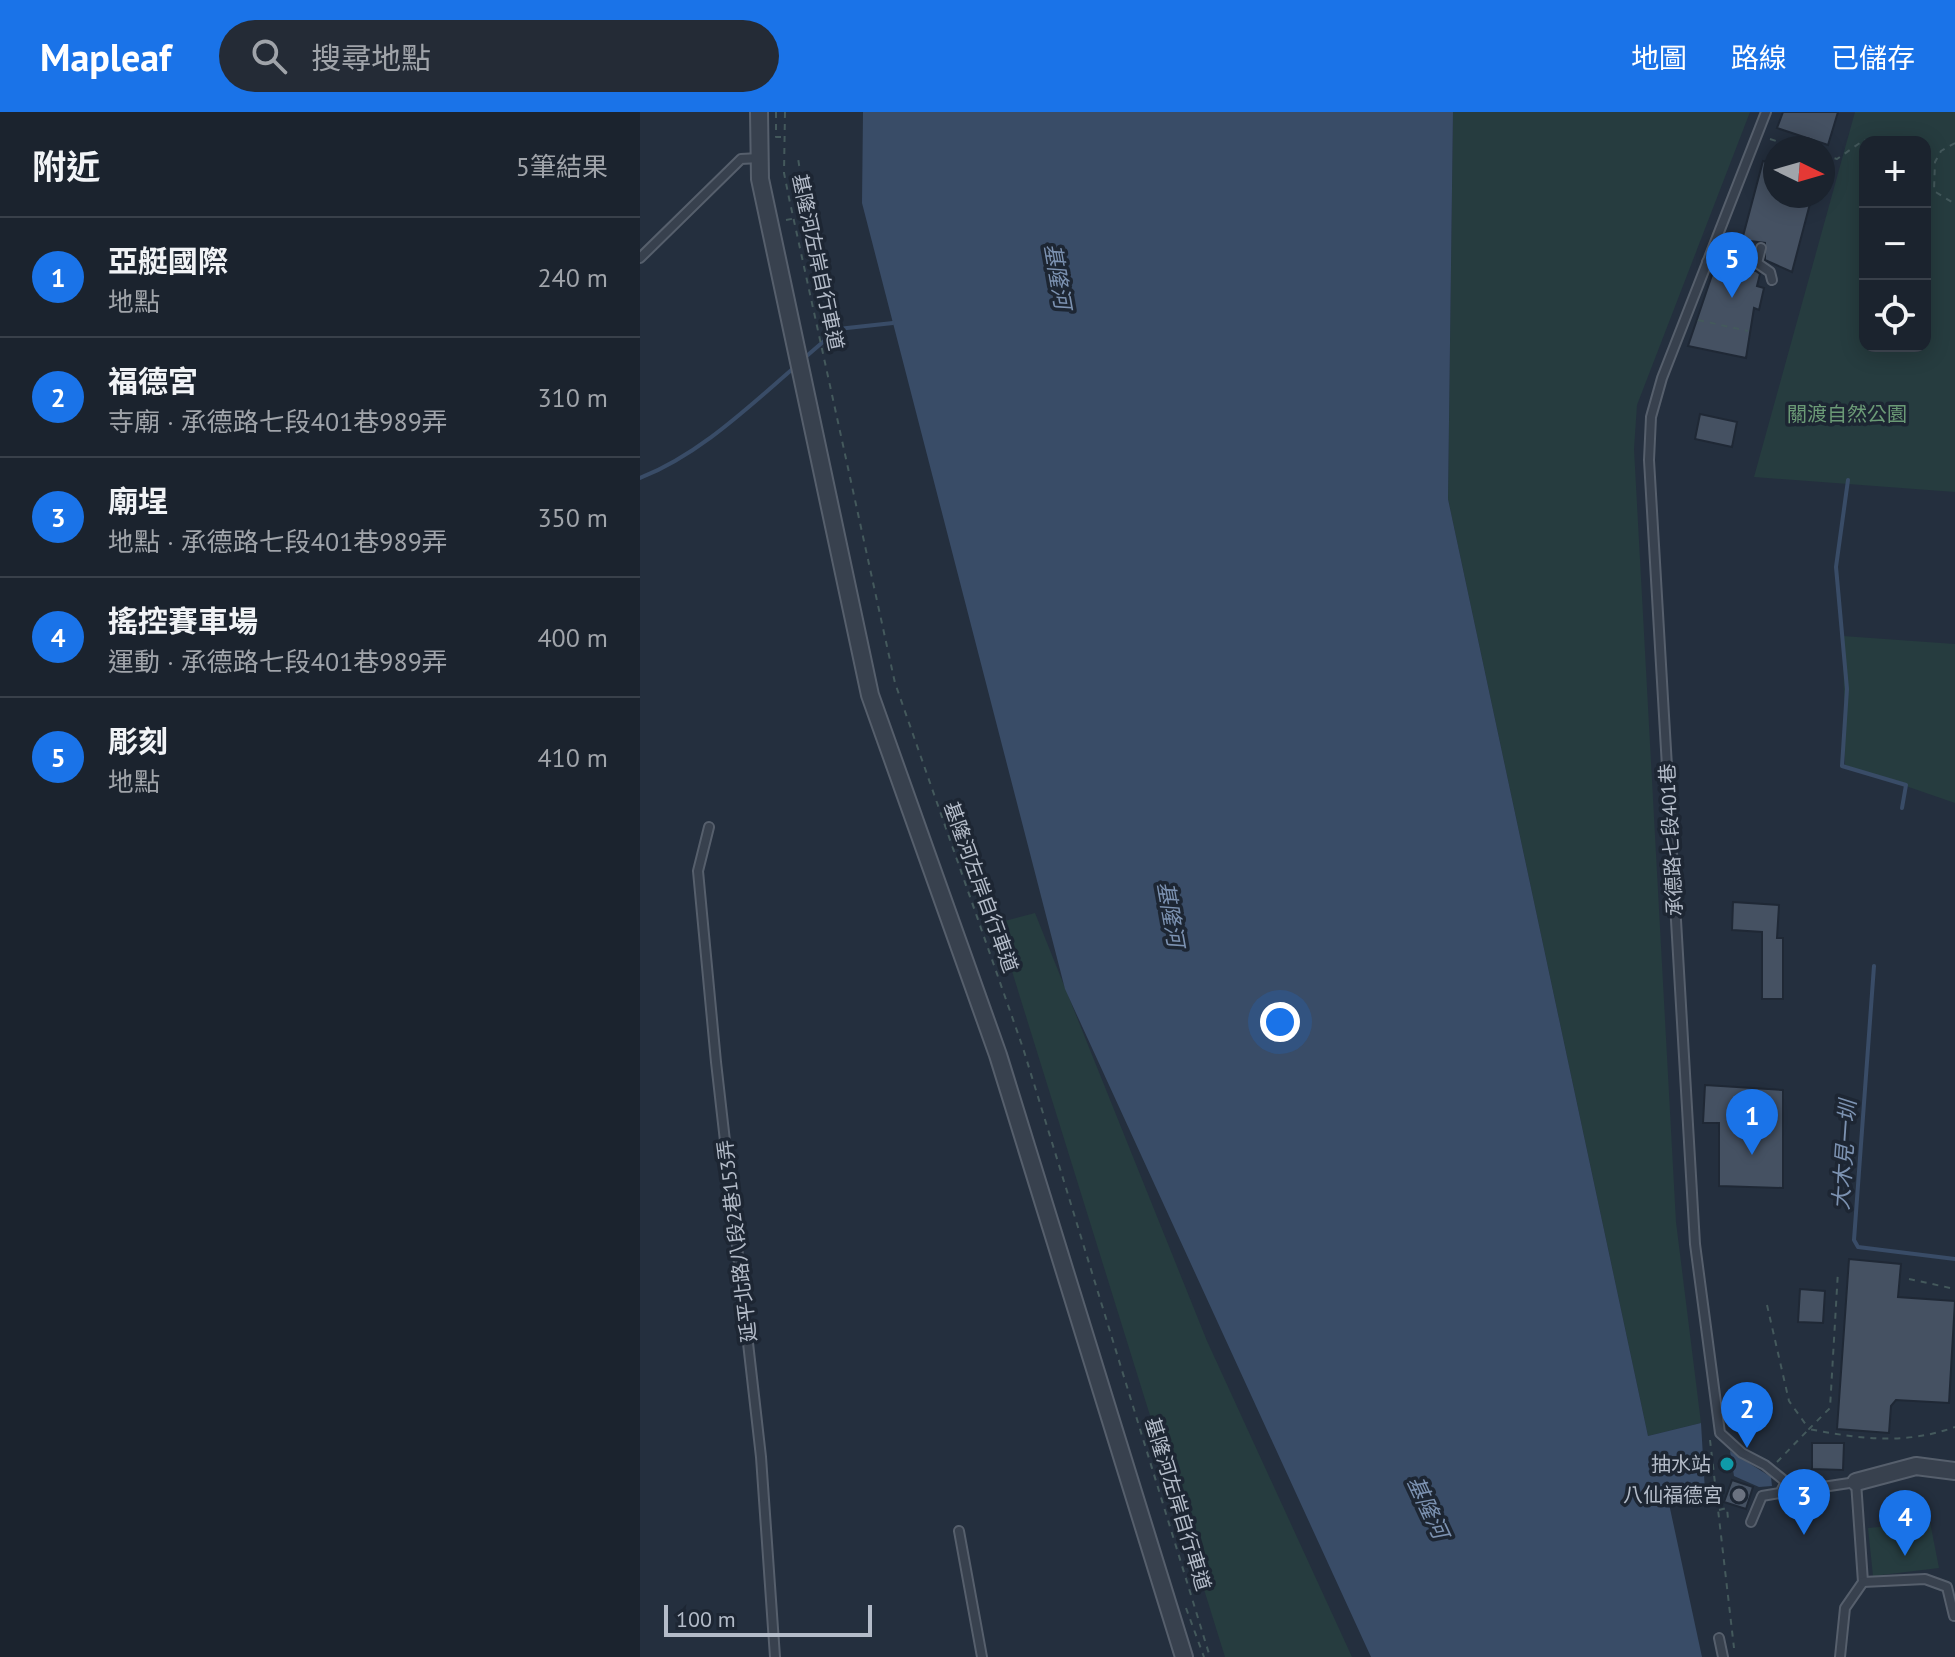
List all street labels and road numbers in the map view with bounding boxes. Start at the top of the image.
street label: 基隆河左岸自行車道 [787,171,849,353]
street label: 承德路七段401巷 [1654,763,1688,917]
street label: 基隆河左岸自行車道 [938,798,1024,976]
street label: 延平北路八段2巷153弄 [712,1138,762,1344]
street label: 基隆河左岸自行車道 [1139,1414,1217,1594]

